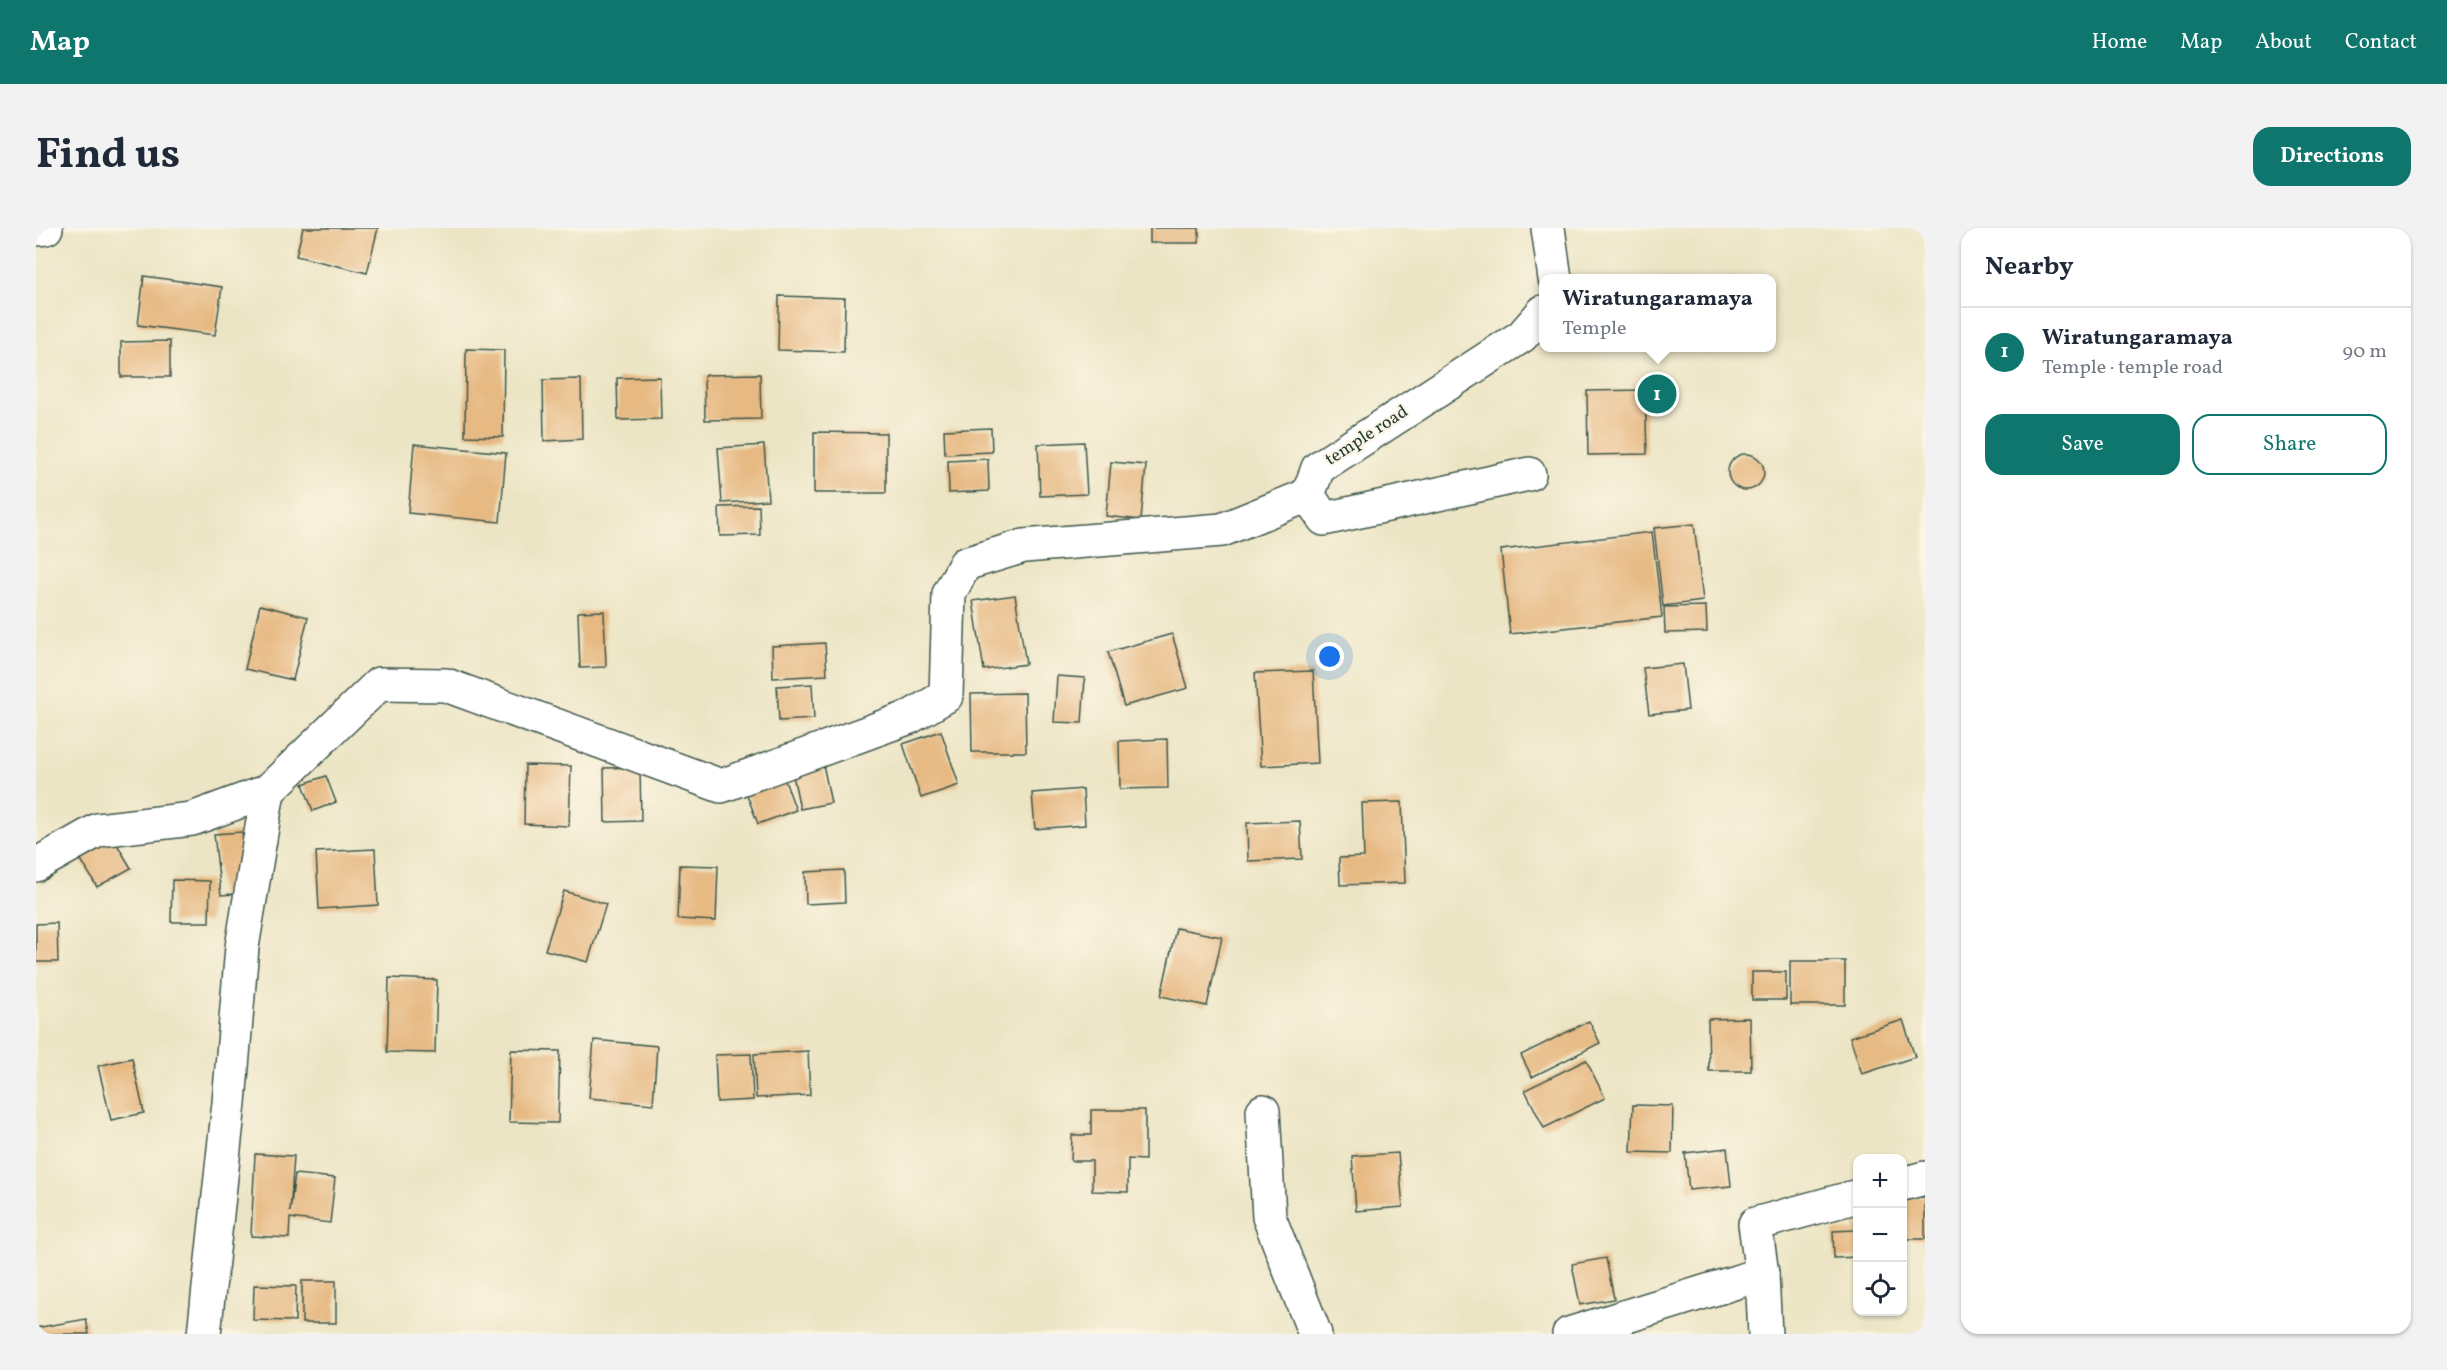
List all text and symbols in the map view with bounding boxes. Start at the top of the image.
text: Map [30,23,90,62]
text: Home [2092,28,2147,57]
text: Map [2180,28,2222,57]
text: About [2255,28,2312,57]
text: Contact [2345,28,2417,57]
text: Find us [36,127,180,186]
button: Directions [2253,127,2411,186]
text: Nearby [1985,249,2074,285]
popup [1539,274,1776,352]
text: Wiratungaramaya [1562,284,1753,315]
text: Temple [1562,315,1626,343]
text: Wiratungaramaya [2042,323,2233,354]
text: 1 [2000,338,2009,366]
text: 90 m [2343,338,2387,366]
text: Temple · temple road [2042,354,2223,382]
pin: 1 [1638,372,1676,416]
street label: temple road [1321,400,1413,472]
button: Save [1985,414,2180,475]
button: Share [2192,414,2387,475]
your location [1315,642,1344,671]
map controls [1853,1154,1907,1316]
button: + [1853,1154,1907,1208]
button: − [1853,1208,1907,1262]
button: locate [1853,1262,1907,1316]

